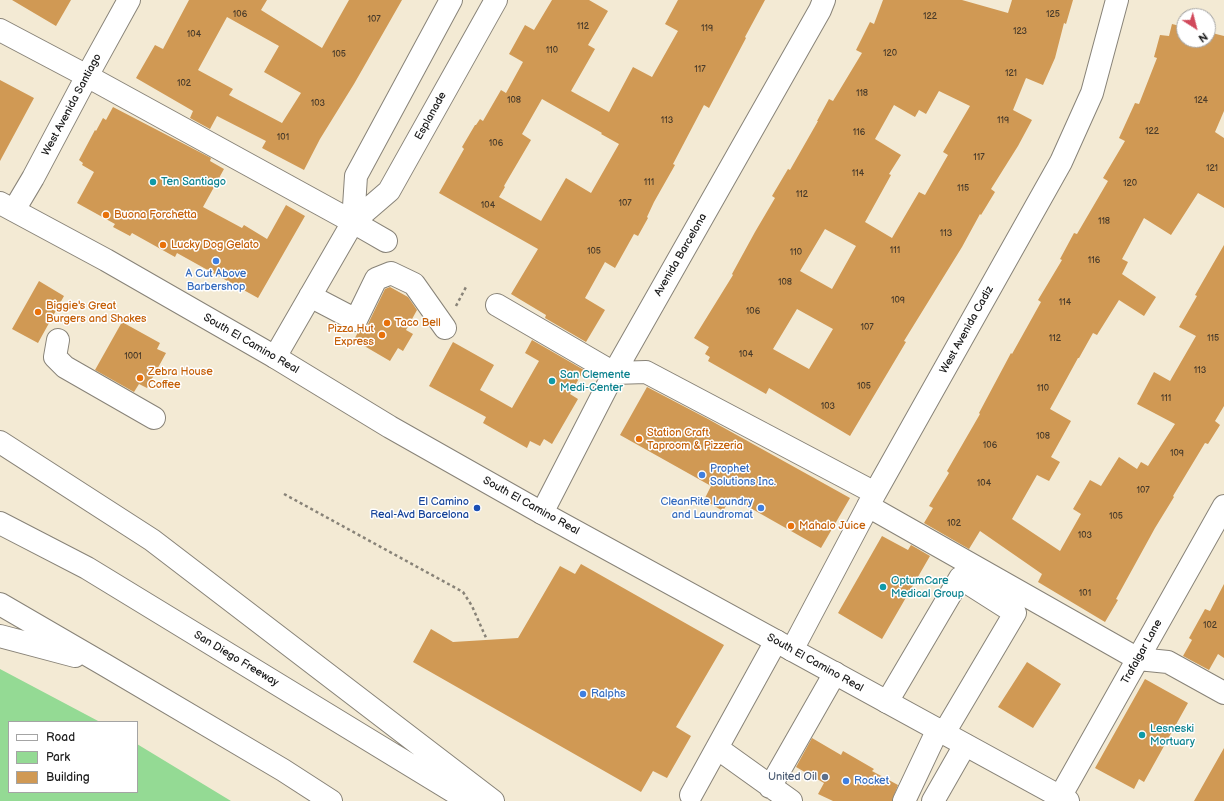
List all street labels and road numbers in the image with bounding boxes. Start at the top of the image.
street label: West Avenida Santiago [39,52,105,158]
street label: Esplanade [412,90,450,142]
street label: Avenida Barcelona [652,211,710,299]
street label: West Avenida Cadiz [937,284,997,376]
street label: South El Camino Real [201,311,301,377]
street label: South El Camino Real [480,474,582,538]
street label: Trafalgar Lane [1119,617,1165,687]
street label: San Diego Freeway [191,628,281,690]
street label: South El Camino Real [764,631,866,695]

